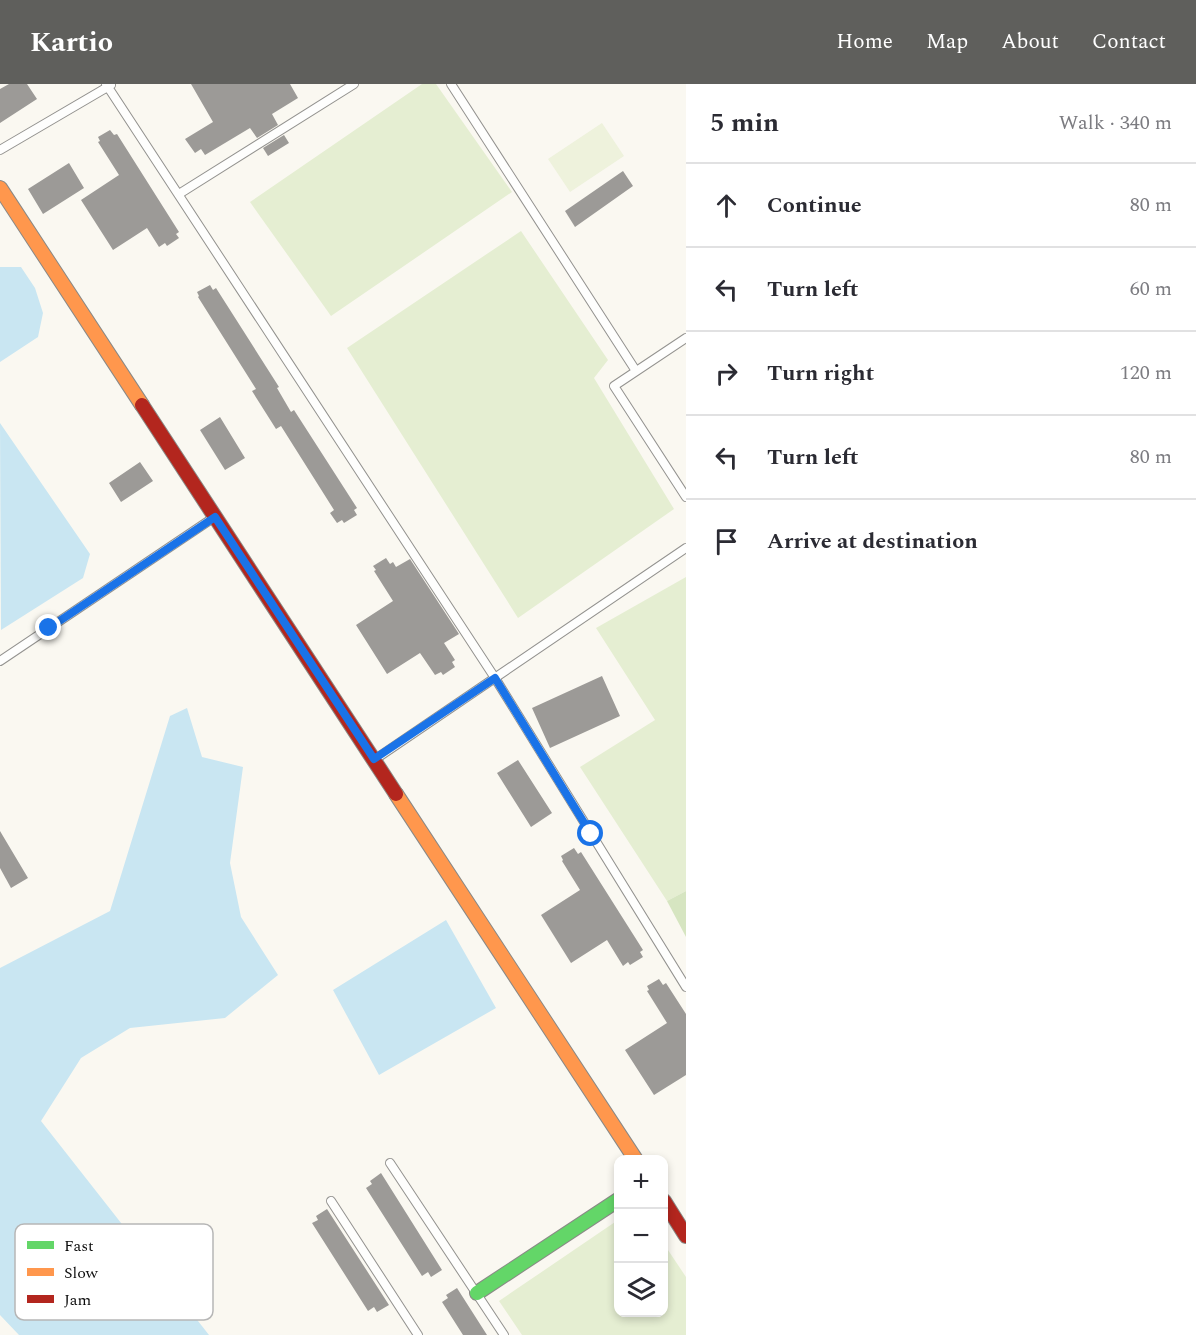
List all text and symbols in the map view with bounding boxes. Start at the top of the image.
text: Kartio [30,21,113,64]
text: Home [836,26,893,58]
text: Map [926,26,968,58]
text: About [1001,26,1059,58]
text: Contact [1092,26,1166,58]
text: 5 min [710,103,779,143]
text: Walk · 340 m [1059,108,1172,138]
icon: ahead [710,189,743,222]
text: Continue [767,189,862,222]
text: 80 m [1130,190,1172,220]
icon: left [710,273,743,306]
text: Turn left [767,273,859,306]
text: 60 m [1130,274,1172,304]
icon: right [710,357,743,390]
text: Turn right [767,357,874,390]
text: 120 m [1120,358,1172,388]
icon: left [710,441,743,474]
text: Turn left [767,441,859,474]
text: 80 m [1130,442,1172,472]
icon: arrive [710,525,743,558]
text: Arrive at destination [767,525,978,558]
route end [35,614,61,640]
route start [577,820,603,846]
map controls [614,1155,668,1317]
button: + [614,1155,668,1209]
button: − [614,1209,668,1263]
legend [15,1224,213,1320]
text: Fast [64,1234,94,1258]
text: Slow [64,1261,99,1285]
button: layers [614,1263,668,1317]
text: Jam [64,1288,92,1312]

